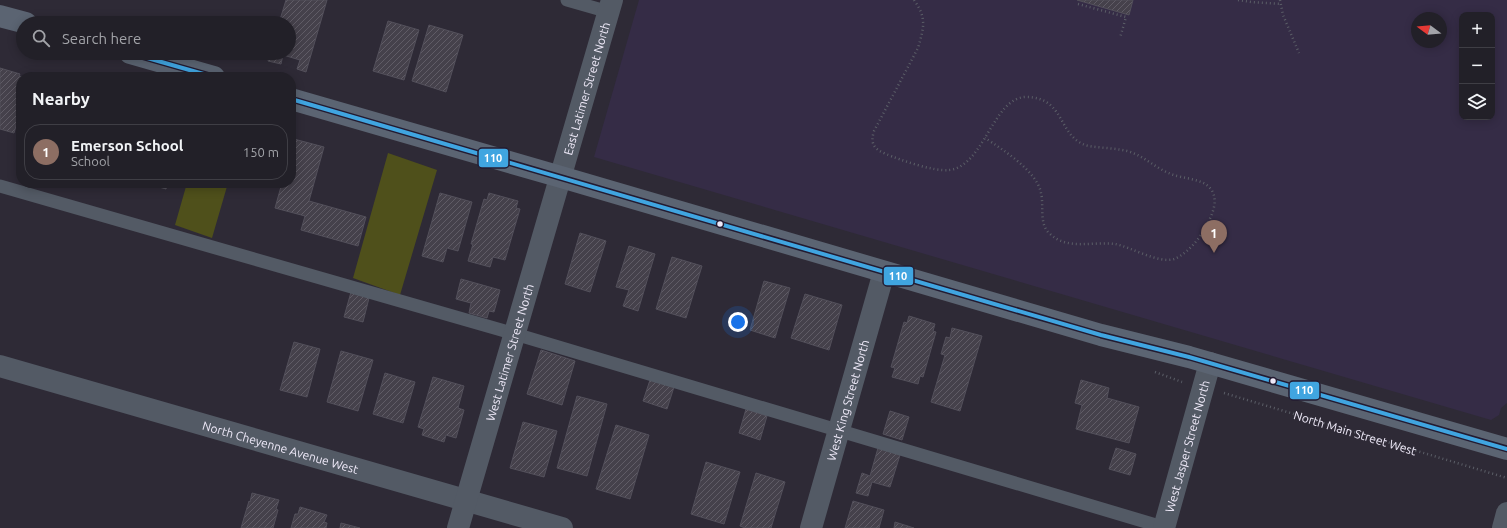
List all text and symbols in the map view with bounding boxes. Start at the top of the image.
north arrow [1411,12,1447,48]
map controls [1459,12,1495,120]
button: + [1459,12,1495,48]
search box [16,16,296,60]
street label: East Latimer Street North [561,20,612,156]
icon: search [30,27,52,49]
text: Search here [62,30,141,47]
button: − [1459,48,1495,84]
button: layers [1459,84,1495,120]
text: Nearby [32,89,90,108]
text: Emerson School [71,137,183,154]
text: 1 [42,145,50,159]
text: 150 m [243,145,279,159]
line badge: 110 [478,148,509,168]
text: 110 [484,152,502,164]
text: School [71,154,110,168]
unlabelled marker [715,219,725,229]
pin: 1 [1201,220,1227,253]
line badge: 110 [883,266,914,286]
text: 110 [889,270,907,282]
street label: West Latimer Street North [483,282,535,423]
your location [728,312,748,332]
street label: West King Street North [824,338,871,462]
unlabelled marker [1268,376,1278,386]
street label: West Jasper Street North [1162,379,1211,514]
line badge: 110 [1289,381,1320,400]
text: 110 [1295,384,1313,396]
street label: North Main Street West [1292,408,1418,457]
street label: North Cheyenne Avenue West [201,418,360,476]

